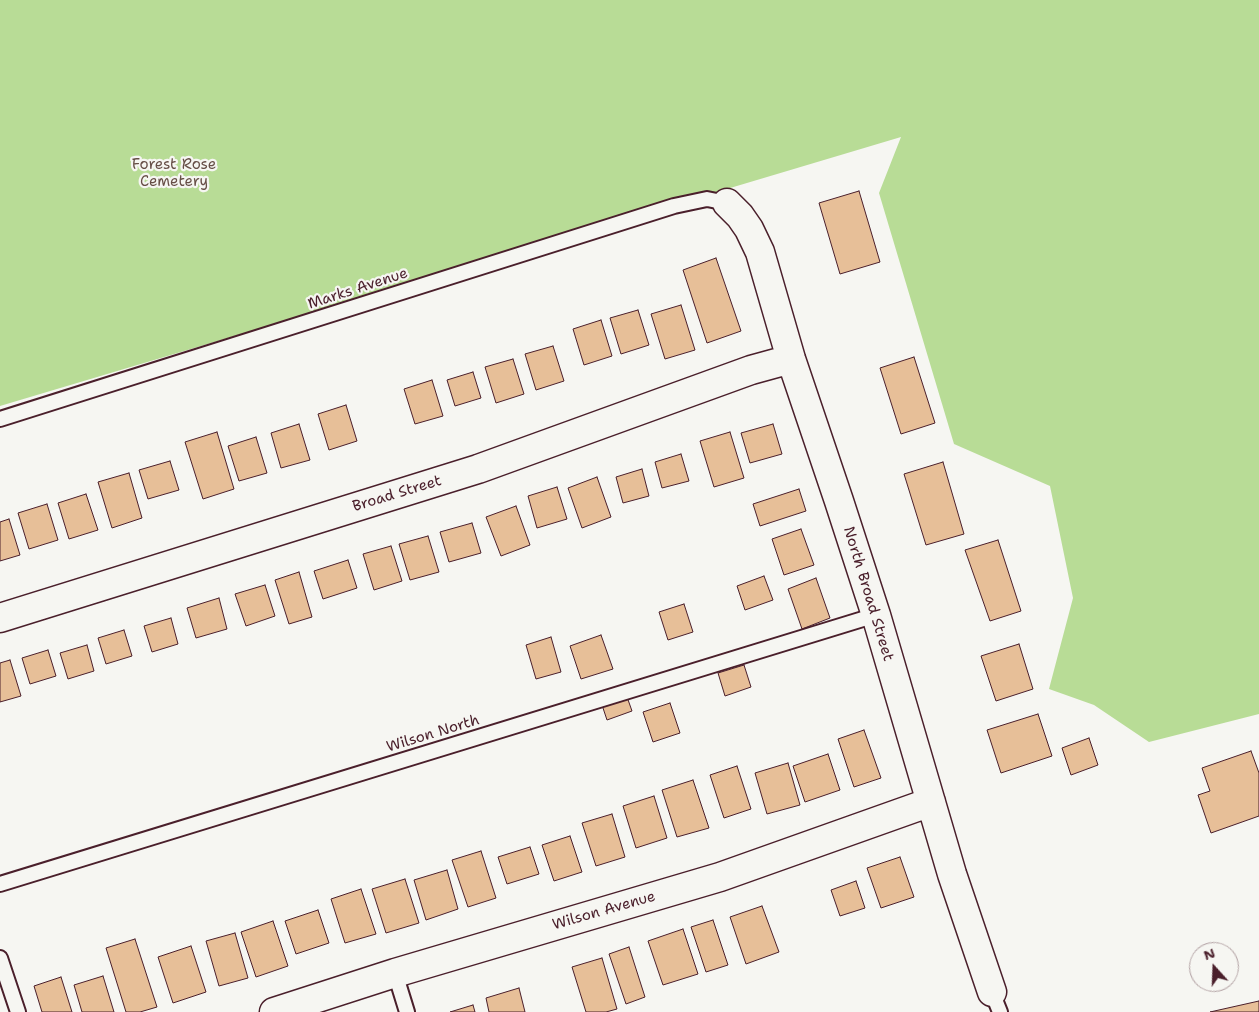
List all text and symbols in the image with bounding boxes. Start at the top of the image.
park label: Forest Rose Cemetery [132,156,216,191]
street label: Marks Avenue [306,264,410,314]
street label: Broad Street [350,472,444,516]
street label: North Broad Street [839,525,897,663]
street label: Wilson North [384,711,482,757]
street label: Wilson Avenue [550,888,658,934]
north arrow [1189,942,1239,992]
text: N [1201,943,1218,964]

